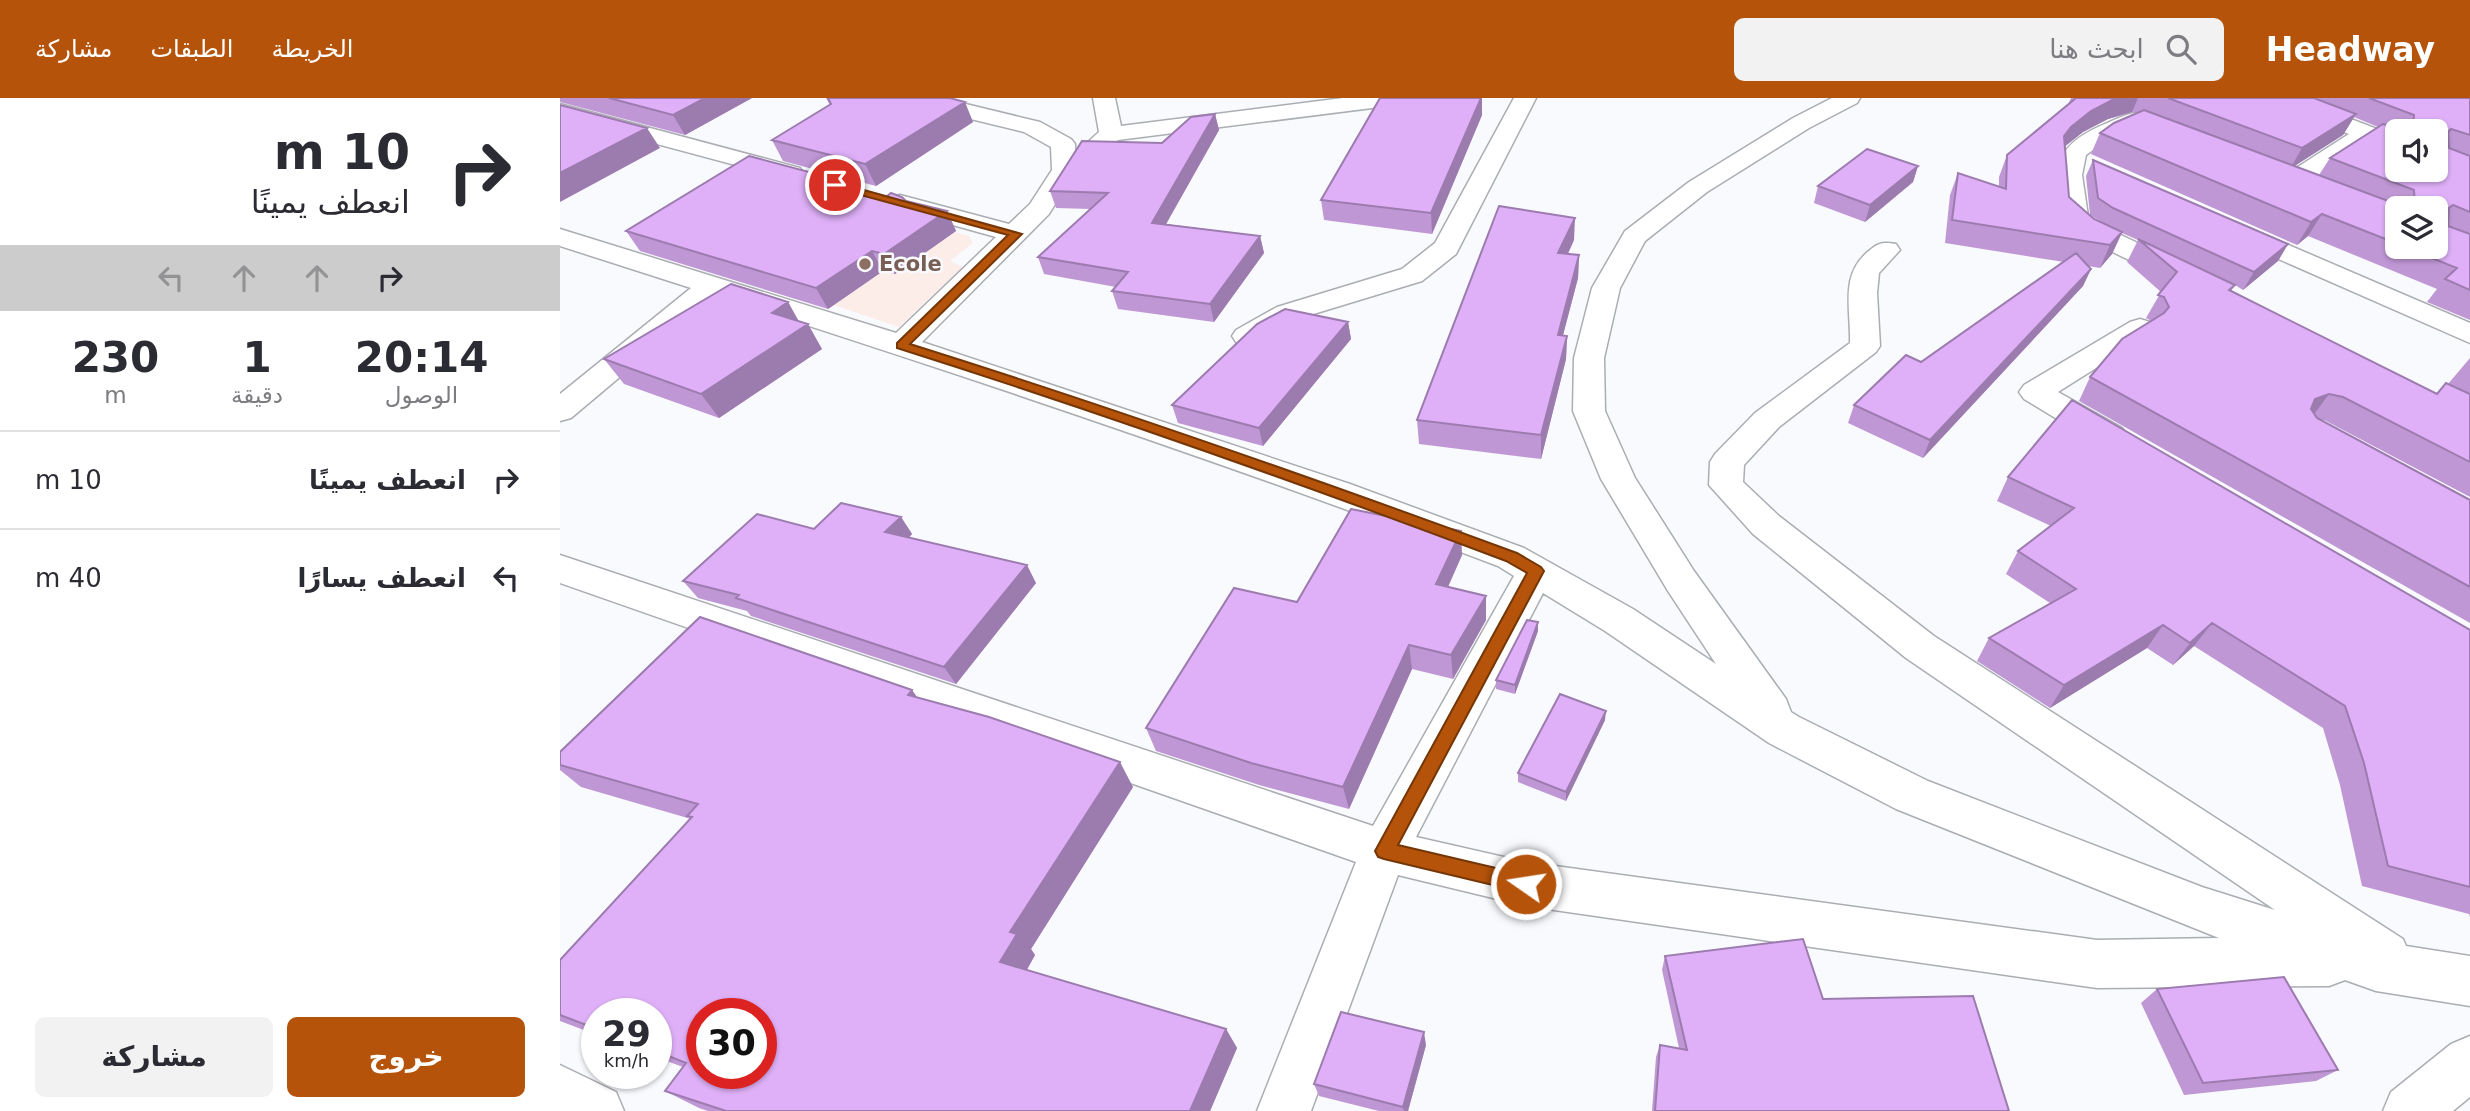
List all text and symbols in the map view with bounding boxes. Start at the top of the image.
search box [1734,18,2224,81]
icon: search [2162,30,2200,68]
text: Headway [2266,30,2435,69]
text: ابحث هنا [2049,34,2144,64]
text: مشاركة [35,35,112,63]
text: الطبقات [150,35,233,63]
text: الخريطة [271,35,353,63]
map controls [2385,119,2448,259]
button: sound [2385,119,2448,182]
text: 10 m [274,124,410,181]
icon: right [434,126,525,217]
pin [805,155,865,215]
icon: arrive [816,166,854,204]
text: انعطف يمينًا [251,183,410,221]
button: layers [2385,196,2448,259]
place label: Ecole [879,252,942,276]
marker: Ecole [857,256,873,272]
icon: left [152,259,190,297]
icon: ahead [225,259,263,297]
icon: ahead [298,259,336,297]
icon: right [371,259,409,297]
text: 230 [72,333,159,382]
text: 1 [242,333,272,382]
text: 20:14 [355,333,488,382]
text: m [104,382,127,408]
text: دقيقة [231,382,283,408]
text: الوصول [385,382,458,408]
icon: right [487,461,525,499]
text: 10 m [35,465,102,495]
text: انعطف يمينًا [309,465,466,495]
icon: left [487,559,525,597]
text: 40 m [35,563,102,593]
text: انعطف يسارًا [297,563,466,593]
position arrow [1489,847,1563,921]
speed limit sign: 30 [686,998,777,1089]
text: 29 [602,1014,651,1054]
button: مشاركة [35,1017,273,1097]
button: خروج [287,1017,525,1097]
text: km/h [604,1050,649,1071]

